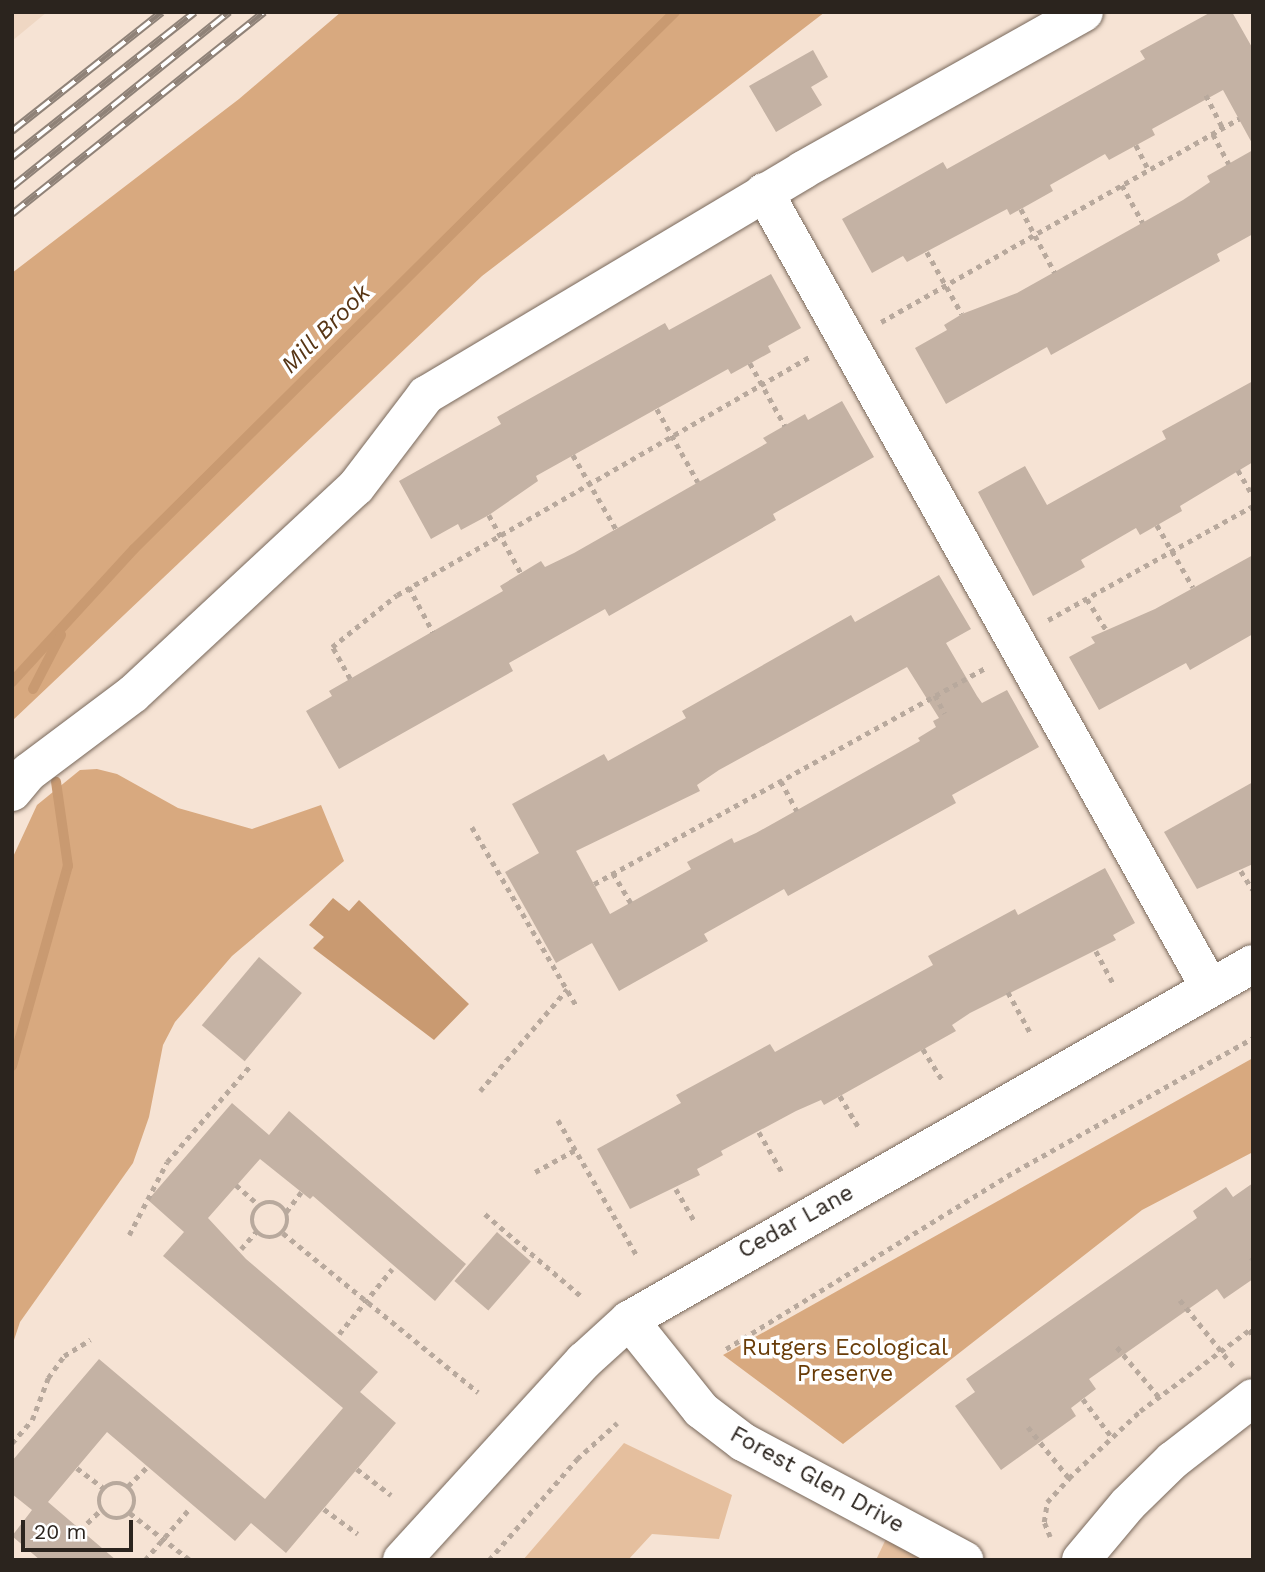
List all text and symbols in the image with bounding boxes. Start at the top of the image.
water label: Mill Brook [275,278,377,380]
street label: Cedar Lane [733,1179,859,1265]
park label: Rutgers Ecological Preserve [742,1334,948,1388]
street label: Forest Glen Drive [725,1421,909,1539]
scale bar [24,1506,136,1550]
text: 20 m [34,1519,86,1544]

